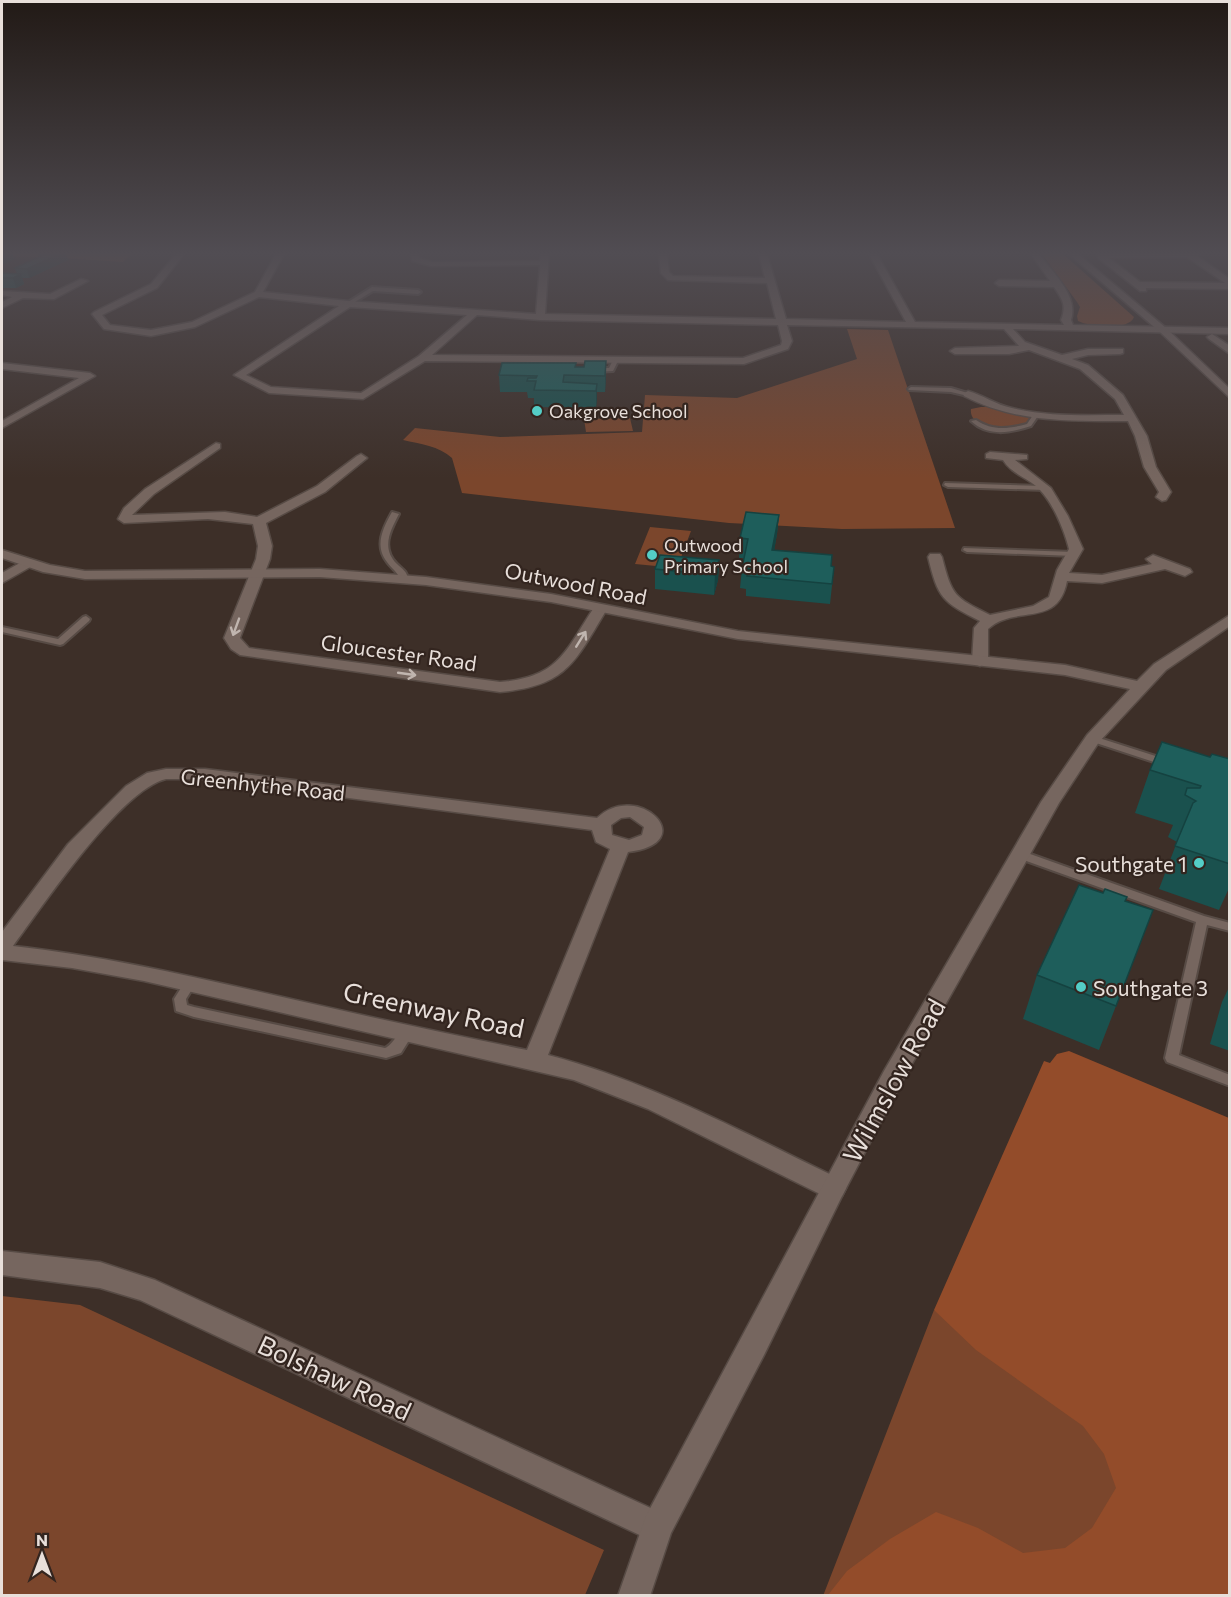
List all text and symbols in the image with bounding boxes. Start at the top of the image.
place label: Oakgrove School [549,400,688,422]
marker: Oakgrove School [530,404,544,418]
place label: Outwood Primary School [664,534,788,577]
marker: Outwood Primary School [645,548,659,562]
street label: Outwood Road [503,557,649,609]
one-way arrow [229,617,240,636]
street label: Gloucester Road [320,629,478,675]
one-way arrow [576,631,588,648]
one-way arrow [397,669,417,680]
street label: Greenhythe Road [180,763,346,805]
place label: Southgate 1 [1075,851,1187,876]
marker: Southgate 1 [1192,856,1206,870]
street label: Greenway Road [341,975,527,1043]
place label: Southgate 3 [1093,975,1208,1000]
marker: Southgate 3 [1074,980,1088,994]
street label: Wilmslow Road [835,993,951,1167]
street label: Bolshaw Road [253,1328,417,1426]
north arrow [12,1525,72,1585]
text: N [36,1530,48,1549]

